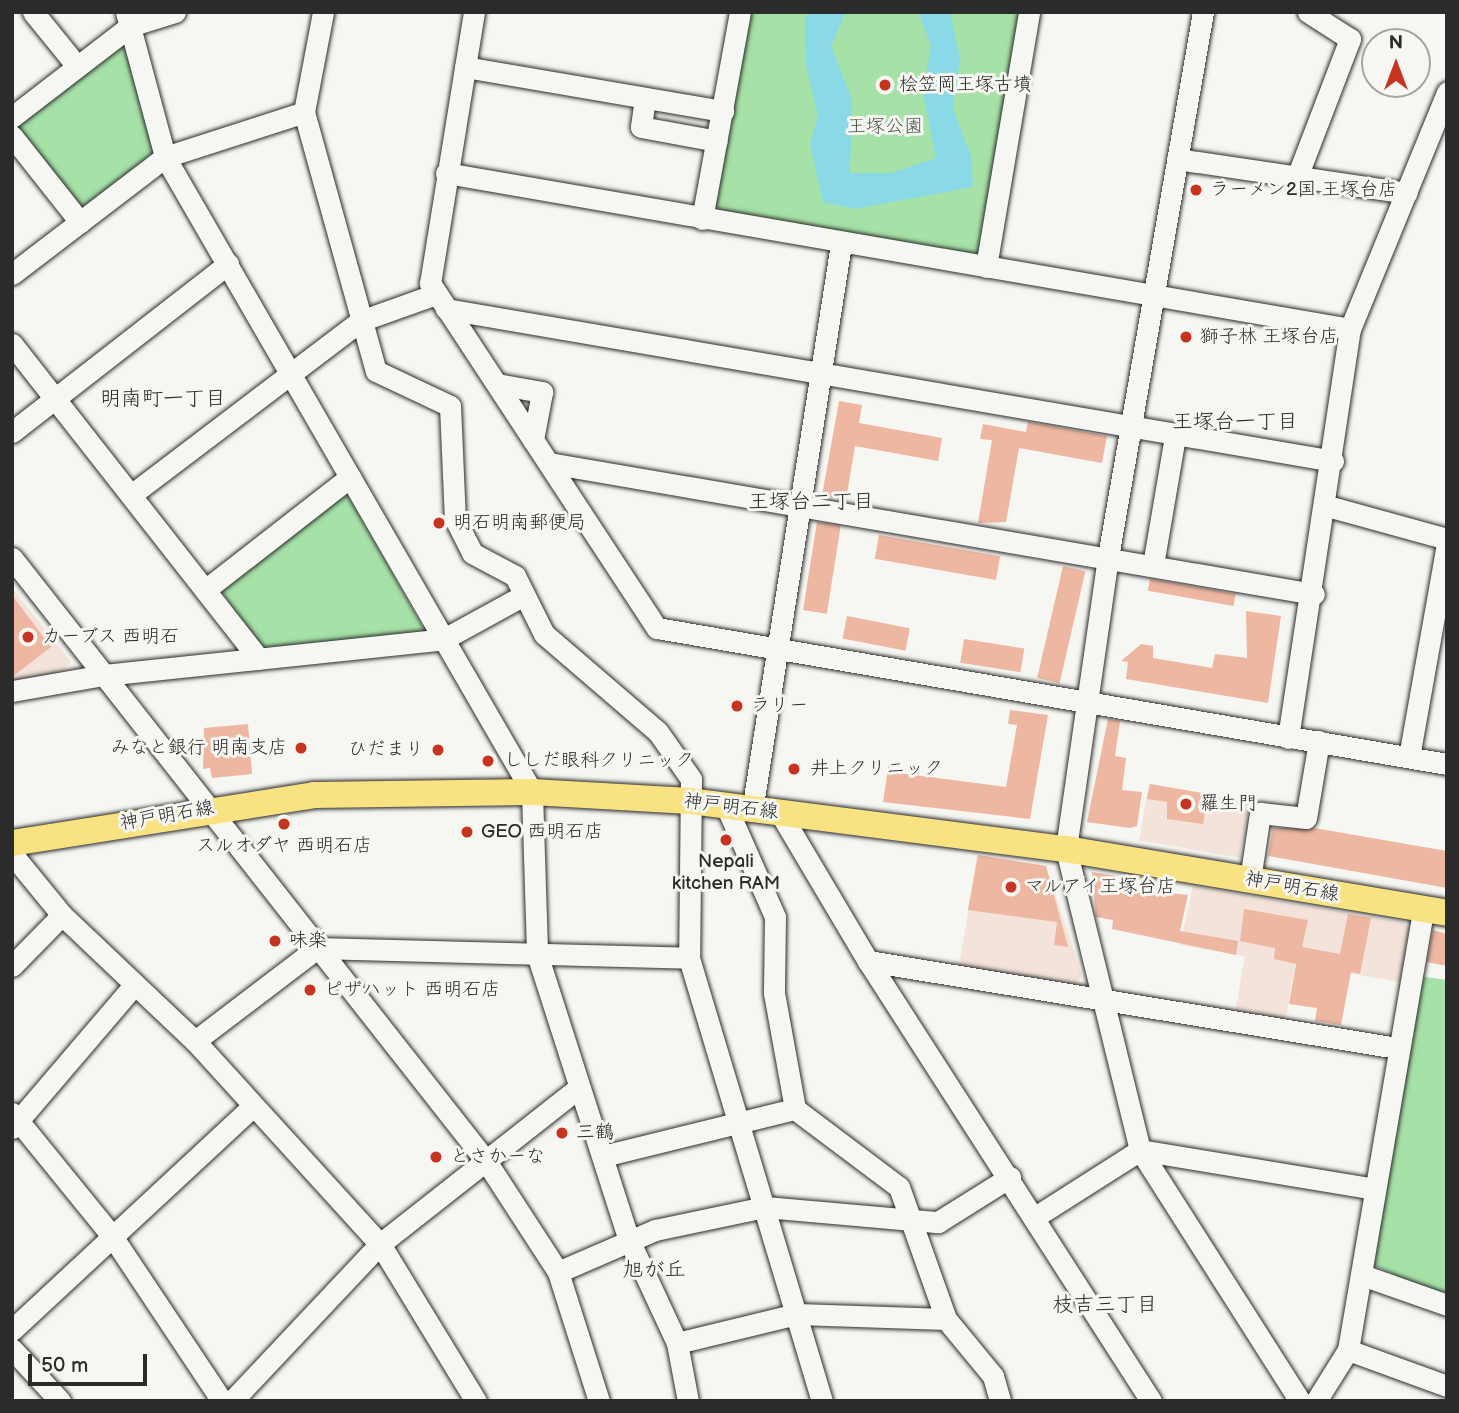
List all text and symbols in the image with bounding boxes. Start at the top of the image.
north arrow [1361,28,1431,98]
text: N [1389,32,1403,55]
place label: 桧笠岡王塚古墳 [899,74,1032,96]
marker: 桧笠岡王塚古墳 [877,77,893,93]
park label: 王塚公園 [847,116,923,138]
place label: ラーメン2国 王塚台店 [1210,179,1397,201]
marker: ラーメン2国 王塚台店 [1188,182,1204,198]
place label: 獅子林 王塚台店 [1200,326,1338,348]
marker: 獅子林 王塚台店 [1178,329,1194,345]
district label: 明南町一丁目 [100,386,226,412]
district label: 王塚台一丁目 [1172,409,1298,435]
district label: 王塚台二丁目 [748,489,874,515]
place label: 明石明南郵便局 [453,512,586,534]
marker: 明石明南郵便局 [431,515,447,531]
place label: カーブス 西明石 [42,626,180,648]
marker: カーブス 西明石 [20,629,36,645]
place label: ラリー [751,695,808,717]
marker: ラリー [729,698,745,714]
place label: みなと銀行 明南支店 [111,737,287,759]
place label: ひだまり [348,739,424,761]
marker: みなと銀行 明南支店 [293,740,309,756]
marker: ひだまり [430,742,446,758]
place label: ししだ眼科クリニック [504,750,694,772]
marker: ししだ眼科クリニック [478,751,498,771]
place label: 井上クリニック [810,758,943,780]
marker: 井上クリニック [784,759,804,779]
street label: 神戸明石線 [682,790,780,824]
place label: 羅生門 [1200,793,1257,815]
marker: 羅生門 [1178,796,1194,812]
street label: 神戸明石線 [118,797,216,835]
marker: スルオダヤ 西明石店 [276,816,292,832]
place label: GEO 西明石店 [481,821,603,843]
marker: GEO 西明石店 [459,824,475,840]
marker: Nepali kitchen RAM [718,832,734,848]
place label: スルオダヤ 西明石店 [196,835,372,857]
place label: Nepali kitchen RAM [672,851,780,895]
street label: 神戸明石線 [1243,868,1341,906]
place label: マルアイ王塚台店 [1025,876,1177,898]
marker: マルアイ王塚台店 [1003,879,1019,895]
place label: 味楽 [289,930,327,952]
marker: 味楽 [267,933,283,949]
place label: ピザハット 西明石店 [324,979,500,1001]
marker: ピザハット 西明石店 [302,982,318,998]
place label: 三鶴 [576,1122,614,1144]
marker: 三鶴 [554,1125,570,1141]
place label: とさかーな [450,1146,545,1168]
marker: とさかーな [428,1149,444,1165]
district label: 旭が丘 [623,1257,685,1283]
district label: 枝吉三丁目 [1053,1292,1157,1318]
scale bar [32,1340,150,1384]
text: 50 m [41,1353,88,1378]

